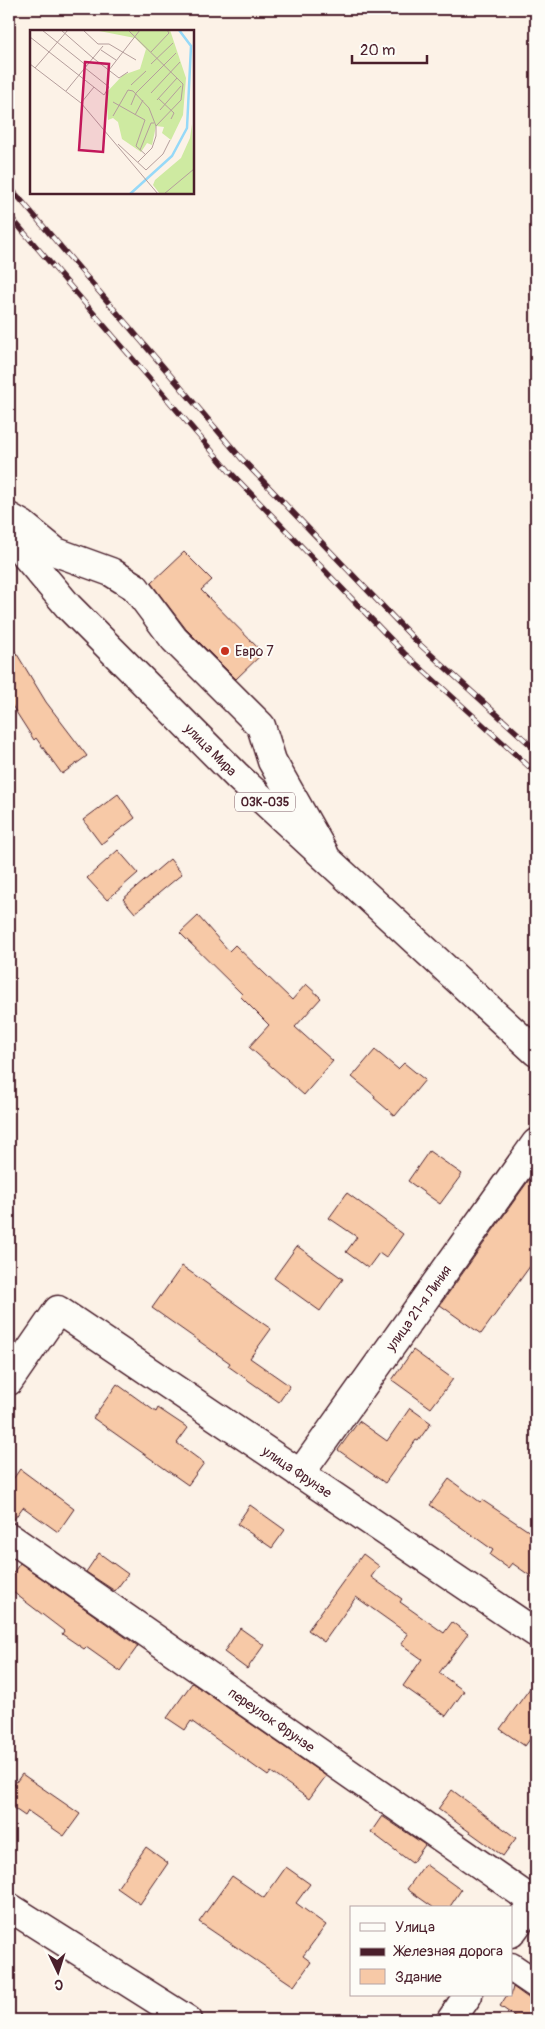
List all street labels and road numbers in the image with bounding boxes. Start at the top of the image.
street label: улица Мира [180,719,240,780]
road number: 03К-035 [235,792,295,812]
street label: улица 21-я Линия [382,1262,455,1355]
street label: улица Фрунзе [258,1442,335,1502]
street label: переулок Фрунзе [225,1684,318,1756]

